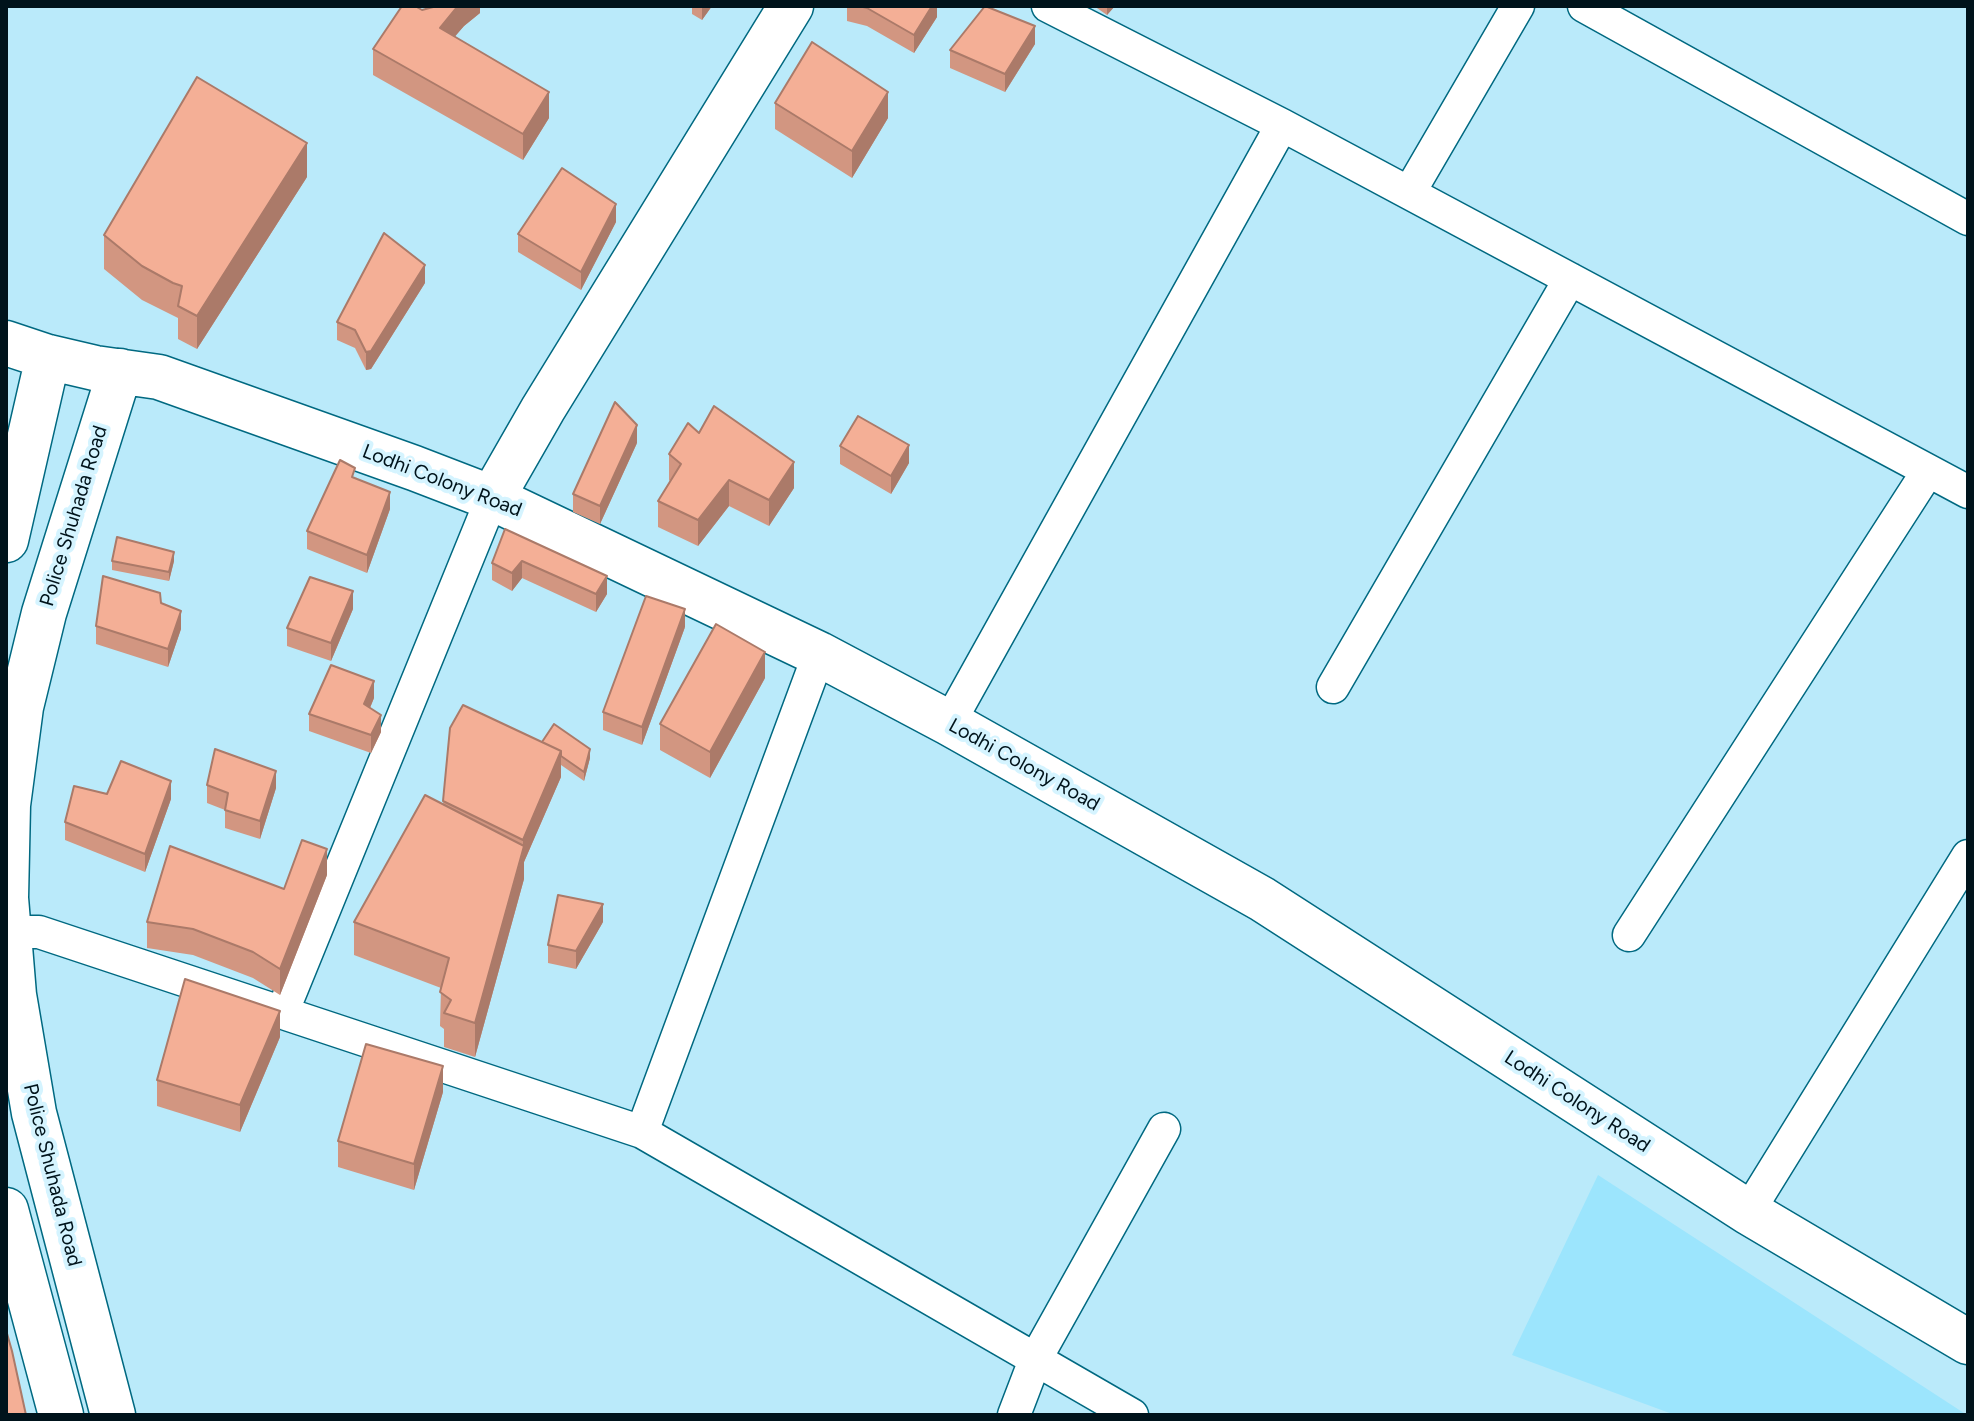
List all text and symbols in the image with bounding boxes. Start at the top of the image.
street label: Police Shuhada Road [35,423,113,609]
street label: Lodhi Colony Road [359,440,525,522]
street label: Lodhi Colony Road [944,714,1104,816]
street label: Lodhi Colony Road [1500,1046,1654,1158]
street label: Police Shuhada Road [18,1081,86,1269]

